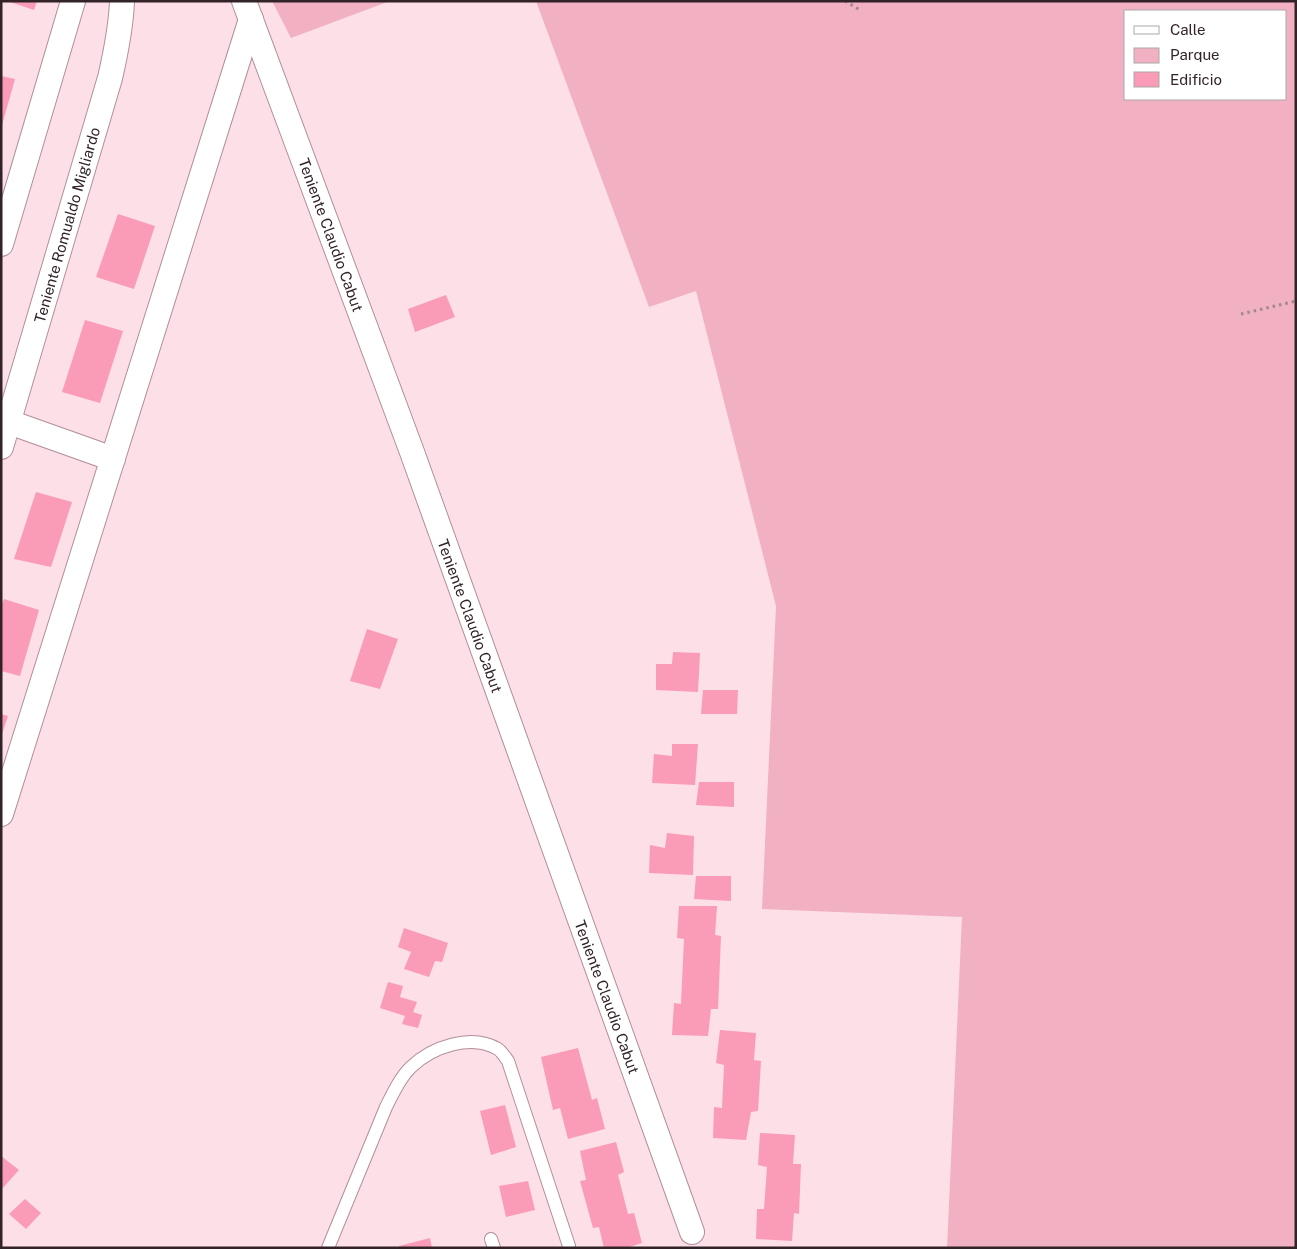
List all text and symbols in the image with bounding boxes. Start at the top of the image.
legend [1124,10,1287,100]
text: Calle [1170,21,1206,38]
text: Parque [1170,46,1220,63]
text: Edificio [1170,71,1222,88]
street label: Teniente Romualdo Migliardo [31,125,103,325]
street label: Teniente Claudio Cabut [295,156,367,314]
street label: Teniente Claudio Cabut [434,537,506,695]
street label: Teniente Claudio Cabut [571,918,643,1076]

